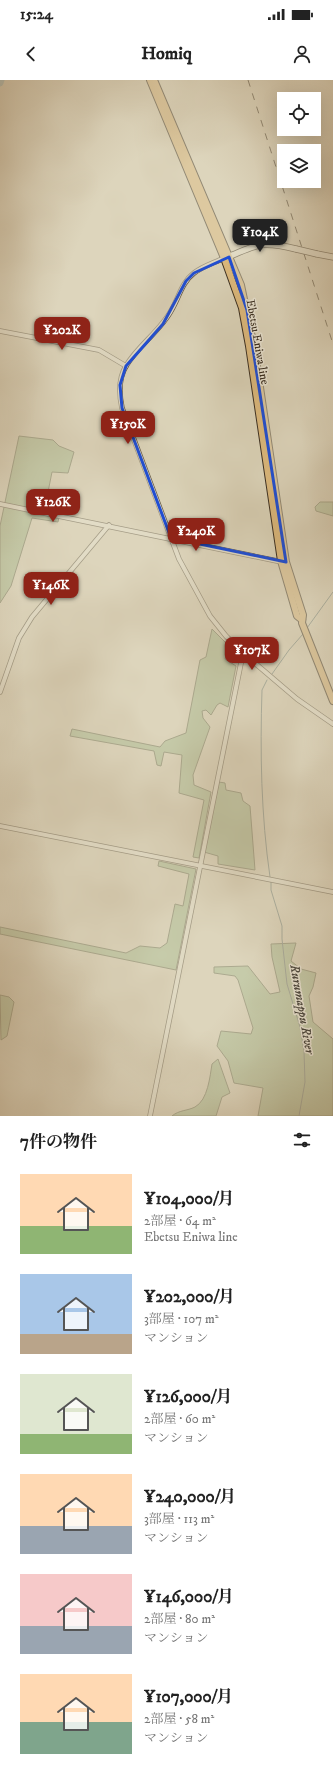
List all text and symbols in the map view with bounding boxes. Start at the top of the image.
text: 15:24 [20,5,53,24]
icon: back [20,43,42,65]
text: Homiq [141,43,192,65]
icon: person [291,43,313,65]
map controls [277,92,321,188]
button: locate [277,92,321,136]
button: layers [277,144,321,188]
pin: ¥104K [232,219,288,253]
text: ¥104K [241,224,279,240]
street label: Ebetsu Eniwa line [243,298,272,386]
pin: ¥202K [34,317,90,351]
text: ¥202K [43,322,81,338]
pin: ¥150K [100,411,156,445]
text: ¥150K [110,416,146,432]
pin: ¥126K [25,489,81,523]
text: ¥126K [35,494,71,510]
pin: ¥240K [168,518,224,552]
text: ¥240K [177,523,215,539]
pin: ¥146K [23,572,79,606]
text: ¥146K [33,577,69,593]
pin: ¥107K [224,637,280,671]
text: ¥107K [234,642,270,658]
water label: Rurumappu River [286,962,318,1057]
icon: filters [291,1129,313,1151]
text: 7件の物件 [20,1131,97,1153]
text: ¥104,000/月 [144,1188,235,1210]
icon: home [52,1190,100,1238]
text: 2部屋 · 64 m² [144,1213,216,1229]
text: Ebetsu Eniwa line [144,1229,238,1245]
text: ¥202,000/月 [144,1286,235,1308]
icon: home [52,1290,100,1338]
text: 3部屋 · 107 m² [144,1311,219,1327]
text: マンション [144,1330,208,1346]
text: ¥126,000/月 [144,1386,233,1408]
icon: home [52,1390,100,1438]
text: 2部屋 · 60 m² [144,1411,215,1427]
text: マンション [144,1430,208,1446]
text: ¥240,000/月 [144,1486,236,1508]
icon: home [52,1490,100,1538]
text: 3部屋 · 113 m² [144,1511,214,1527]
text: マンション [144,1530,208,1546]
text: ¥146,000/月 [144,1586,234,1608]
icon: home [52,1590,100,1638]
text: 2部屋 · 80 m² [144,1611,215,1627]
text: マンション [144,1630,208,1646]
text: ¥107,000/月 [144,1686,233,1708]
icon: home [52,1690,100,1738]
text: 2部屋 · 58 m² [144,1711,214,1727]
text: マンション [144,1730,208,1746]

